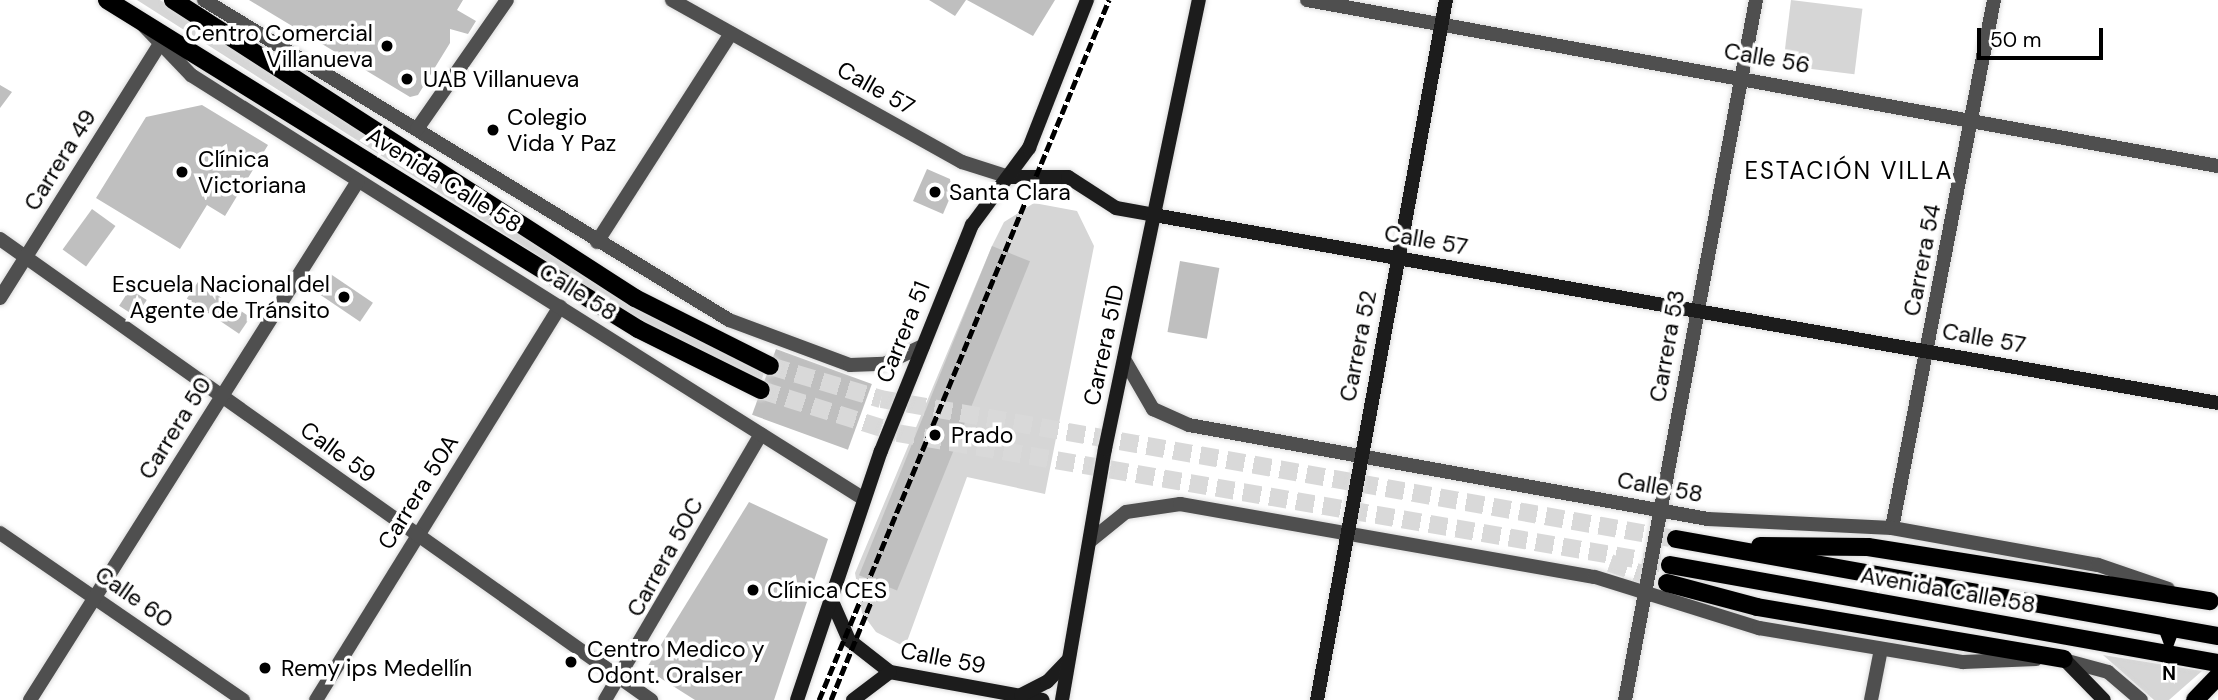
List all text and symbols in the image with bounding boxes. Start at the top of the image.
scale bar [1980,14,2106,58]
place label: Centro Comercial Villanueva [185,19,373,73]
text: 50 m [1990,26,2041,54]
street label: Calle 56 [1722,37,1812,79]
marker: Centro Comercial Villanueva [379,38,395,54]
street label: Calle 57 [832,55,920,121]
place label: UAB Villanueva [423,65,579,93]
marker: UAB Villanueva [397,69,417,89]
place label: Colegio Vida Y Paz [507,103,616,157]
street label: Carrera 49 [18,104,102,216]
street label: Avenida Calle 58 [362,121,526,239]
marker: Colegio Vida Y Paz [485,122,501,138]
place label: Clínica Victoriana [198,145,306,199]
district label: ESTACIÓN VILLA [1746,157,1952,185]
marker: Clínica Victoriana [172,162,192,182]
place label: Santa Clara [949,178,1071,206]
marker: Santa Clara [927,184,943,200]
street label: Carrera 54 [1898,202,1946,318]
street label: Calle 57 [1382,219,1470,261]
street label: Calle 58 [534,257,622,327]
place label: Escuela Nacional del Agente de Tránsito [112,270,330,324]
street label: Carrera 51 [870,277,936,387]
street label: Carrera 51D [1078,282,1130,408]
street label: Carrera 52 [1334,288,1382,404]
street label: Carrera 53 [1644,288,1690,404]
marker: Escuela Nacional del Agente de Tránsito [336,289,352,305]
street label: Calle 57 [1940,317,2028,359]
street label: Carrera 50 [133,372,217,484]
street label: Calle 59 [295,415,381,489]
place label: Prado [951,421,1013,449]
marker: Prado [925,425,945,445]
street label: Carrera 50A [372,430,464,554]
street label: Calle 58 [1615,466,1705,508]
street label: Carrera 50C [621,493,709,621]
street label: Calle 60 [90,560,178,634]
street label: Avenida Calle 58 [1858,561,2038,619]
place label: Clínica CES [767,576,887,604]
marker: Clínica CES [745,582,761,598]
north arrow [2134,616,2204,686]
place label: Centro Medico y Odont. Oralser [587,635,765,689]
street label: Calle 59 [898,636,988,680]
marker: Centro Medico y Odont. Oralser [561,652,581,672]
place label: Remy ips Medellín [281,654,472,682]
marker: Remy ips Medellín [255,658,275,678]
text: N [2162,660,2176,685]

